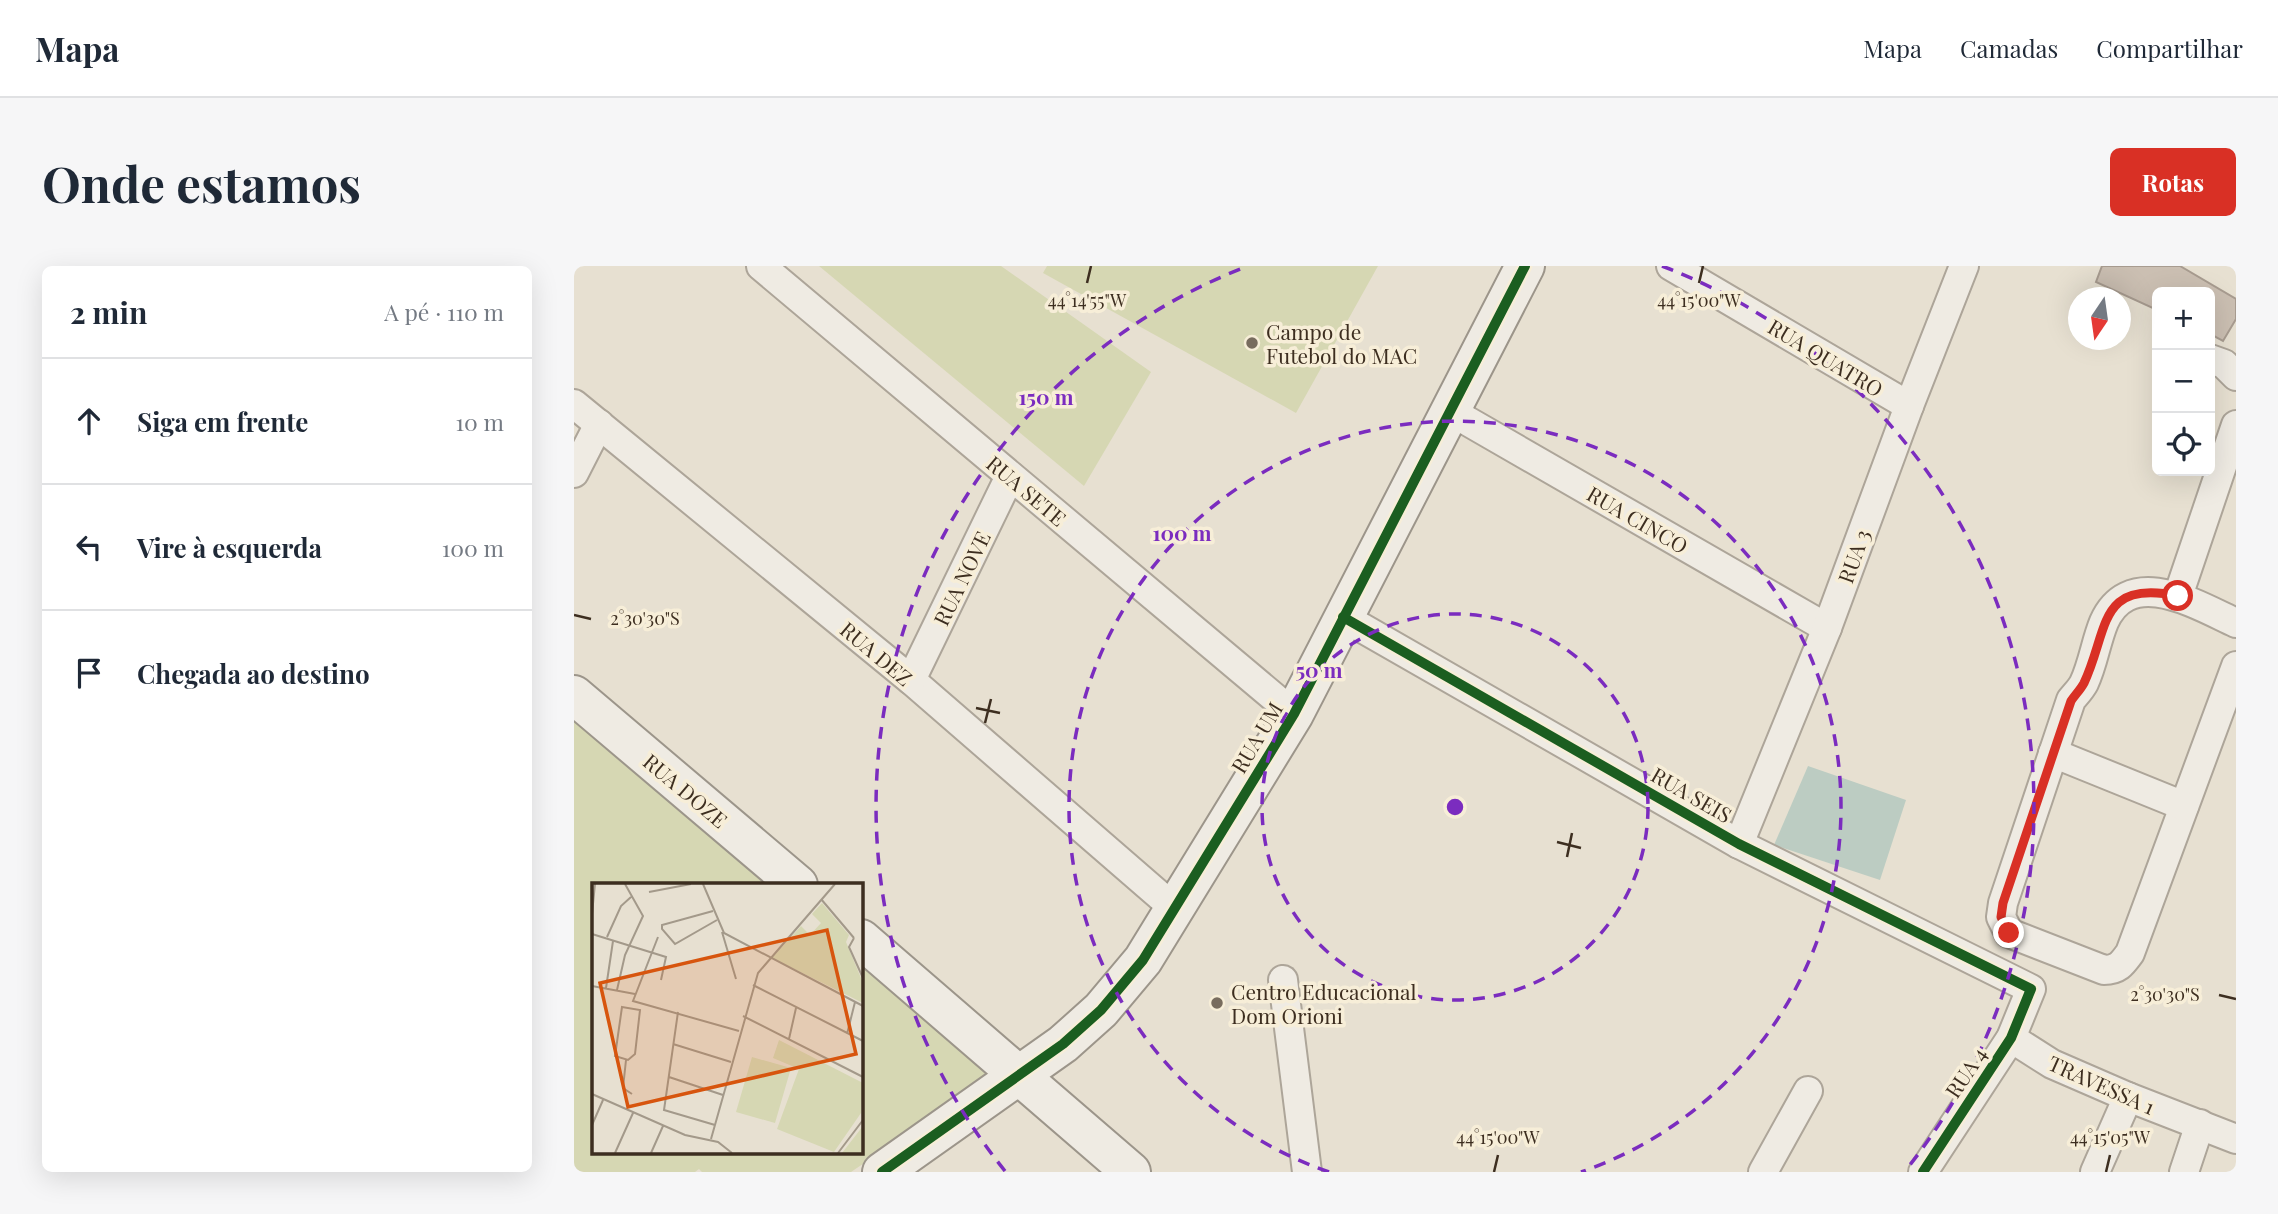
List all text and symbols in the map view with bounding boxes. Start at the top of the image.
text: Mapa [35,26,119,70]
text: Mapa [1863,32,1922,64]
text: Camadas [1960,32,2058,64]
text: Compartilhar [2096,32,2243,64]
button: Rotas [2110,148,2236,216]
text: Onde estamos [42,150,361,215]
north arrow [2068,287,2131,350]
map controls [2152,287,2215,476]
button: + [2152,287,2215,350]
text: 44°14'55"W [1048,288,1127,312]
text: 44°15'00"W [1657,288,1741,312]
text: 2 min [70,292,147,332]
text: A pé · 110 m [384,296,504,327]
street label: RUA QUATRO [1763,312,1889,402]
place label: Campo de Futebol do MAC [1266,317,1417,369]
marker: Campo de Futebol do MAC [1244,335,1260,351]
button: − [2152,350,2215,413]
text: 150 m [1019,382,1073,410]
icon: ahead [70,402,108,440]
text: Siga em frente [137,404,308,439]
text: 10 m [456,406,504,437]
button: locate [2152,413,2215,476]
street label: RUA SETE [981,449,1073,531]
street label: RUA CINCO [1583,479,1693,559]
text: 100 m [1152,518,1212,546]
street label: RUA 3 [1830,525,1876,587]
street label: RUA NOVE [926,526,996,630]
icon: left [70,528,108,566]
text: Vire à esquerda [137,530,322,565]
text: 100 m [442,532,504,563]
route start [2162,580,2193,611]
text: 2°30'30"S [610,606,680,630]
street label: RUA DEZ [835,615,919,691]
icon: arrive [70,654,108,692]
text: 50 m [1295,655,1343,683]
text: Chegada ao destino [137,656,370,691]
street label: RUA UM [1224,696,1288,778]
street label: RUA DOZE [638,747,734,833]
street label: RUA SEIS [1647,760,1737,828]
centre of rings [1443,795,1467,819]
inset map [592,883,863,1154]
route end [1993,917,2024,948]
place label: Centro Educacional Dom Orioni [1231,977,1416,1029]
text: 2°30'30"S [2130,982,2200,1006]
marker: Centro Educacional Dom Orioni [1209,995,1225,1011]
street label: RUA 4 [1938,1041,1992,1103]
street label: TRAVESSA 1 [2044,1048,2160,1120]
text: 44°15'00"W [1456,1125,1540,1149]
text: 44°15'05"W [2070,1125,2151,1149]

